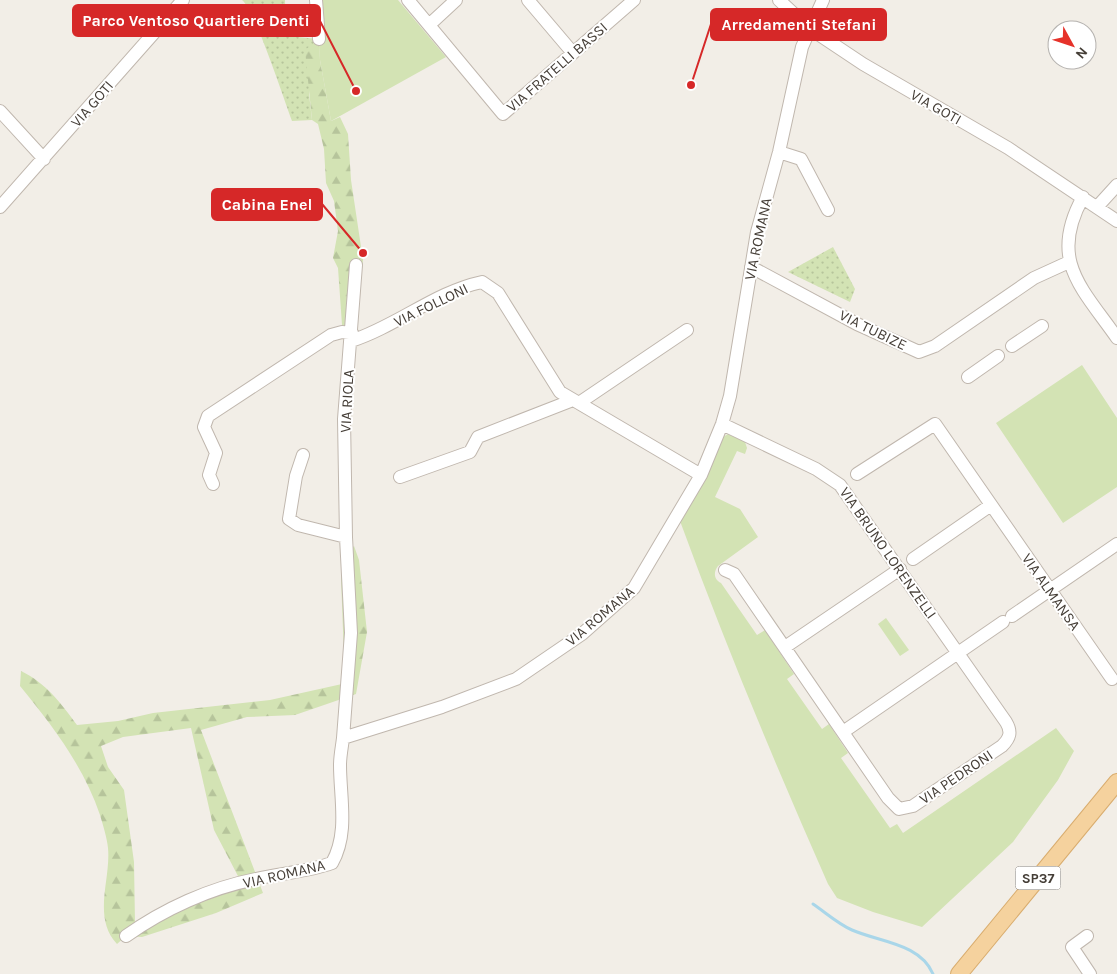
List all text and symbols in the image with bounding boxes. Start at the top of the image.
callout: Parco Ventoso Quartiere Denti [73,5,320,36]
callout: Arredamenti Stefani [711,9,886,40]
text: Parco Ventoso Quartiere Denti [82,11,310,30]
text: Arredamenti Stefani [722,15,876,34]
street label: VIA FRATELLI BASSI [503,18,611,116]
north arrow [1047,20,1097,70]
text: N [1072,44,1091,62]
street label: VIA GOTI [67,77,117,131]
street label: VIA GOTI [907,86,965,128]
callout: Cabina Enel [212,189,322,220]
text: Cabina Enel [222,195,312,214]
street label: VIA ROMANA [740,196,776,282]
street label: VIA FOLLONI [391,279,471,331]
street label: VIA TUBIZE [836,306,910,354]
street label: VIA RIOLA [336,368,358,433]
street label: VIA BRUNO LORENZELLI [836,484,940,622]
street label: VIA ALMANSA [1018,550,1084,634]
street label: VIA ROMANA [562,582,638,650]
street label: VIA PEDRONI [916,746,996,808]
street label: VIA ROMANA [241,856,327,892]
road number: SP37 [1016,866,1060,890]

